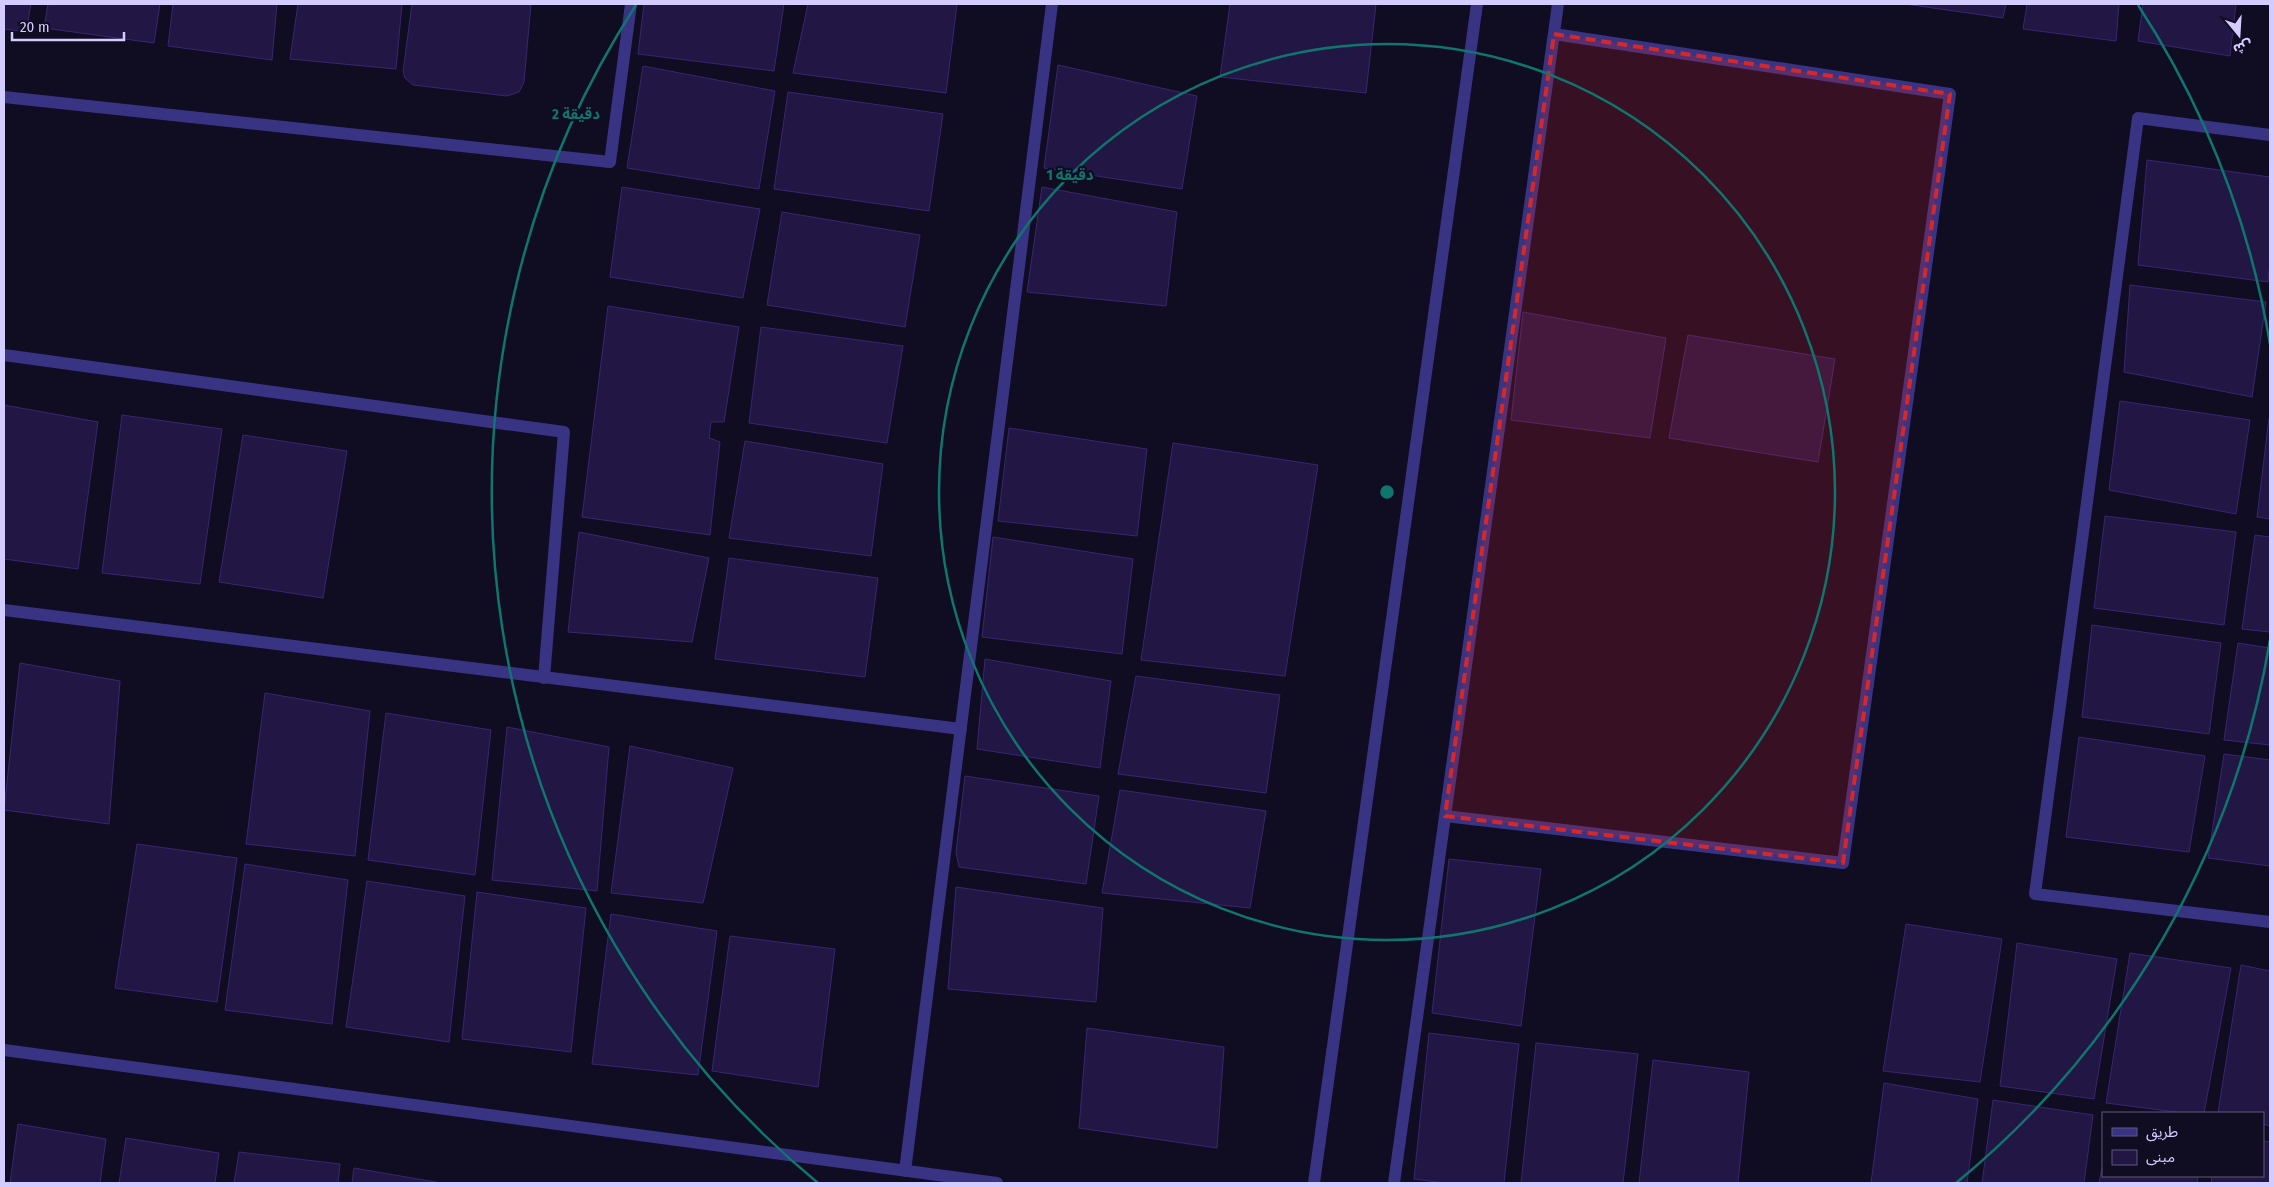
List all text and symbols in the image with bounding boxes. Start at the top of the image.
scale bar [12,10,125,42]
north arrow [2214,10,2264,60]
text: 20 m [20,18,50,36]
text: ش [2231,36,2255,58]
text: 2 دقيقة [551,105,600,123]
text: 1 دقيقة [1046,166,1094,184]
centre of rings [1378,483,1396,501]
legend [2102,1112,2264,1177]
text: طريق [2146,1123,2178,1142]
text: مبنى [2146,1148,2175,1166]

